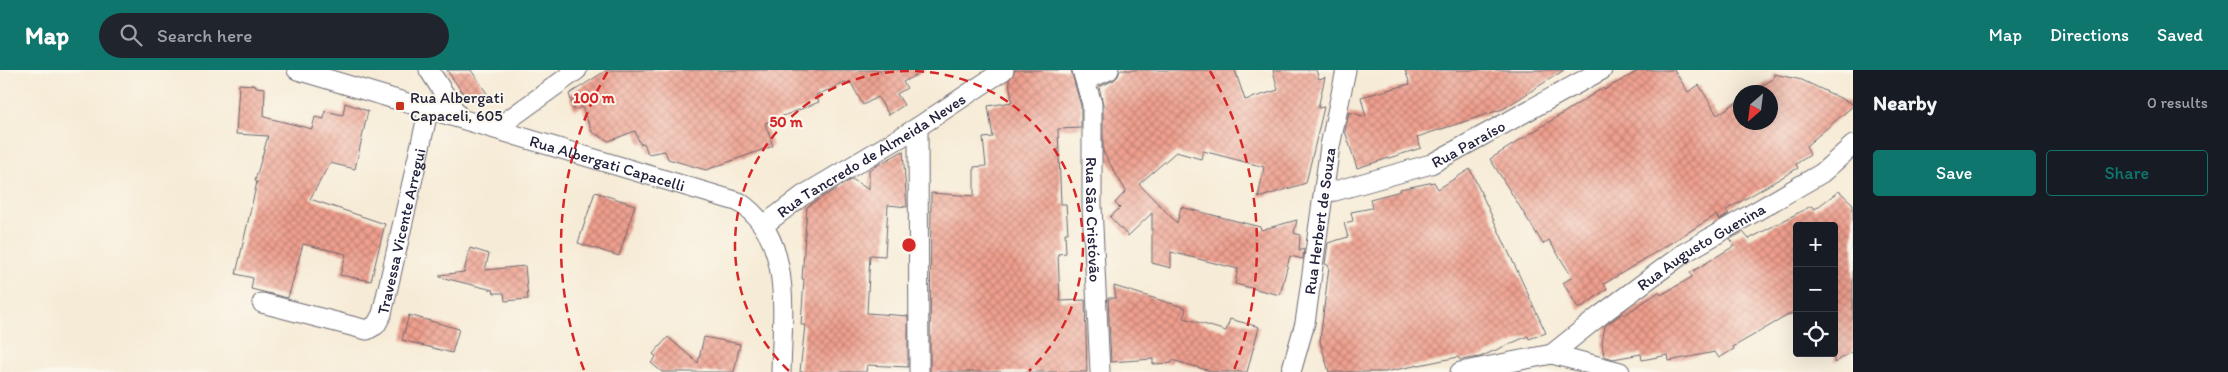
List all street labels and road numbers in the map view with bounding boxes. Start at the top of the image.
street label: Rua Tancredo de Almeida Neves [773,89,969,221]
street label: Rua Paraíso [1428,116,1508,172]
street label: Rua Albergati Capacelli [528,131,687,195]
street label: Travessa Vicente Arregui [373,146,429,316]
street label: Rua Herbert de Souza [1300,146,1339,296]
street label: Rua São Cristóvão [1082,157,1105,282]
street label: Rua Augusto Guenina [1633,198,1769,294]

